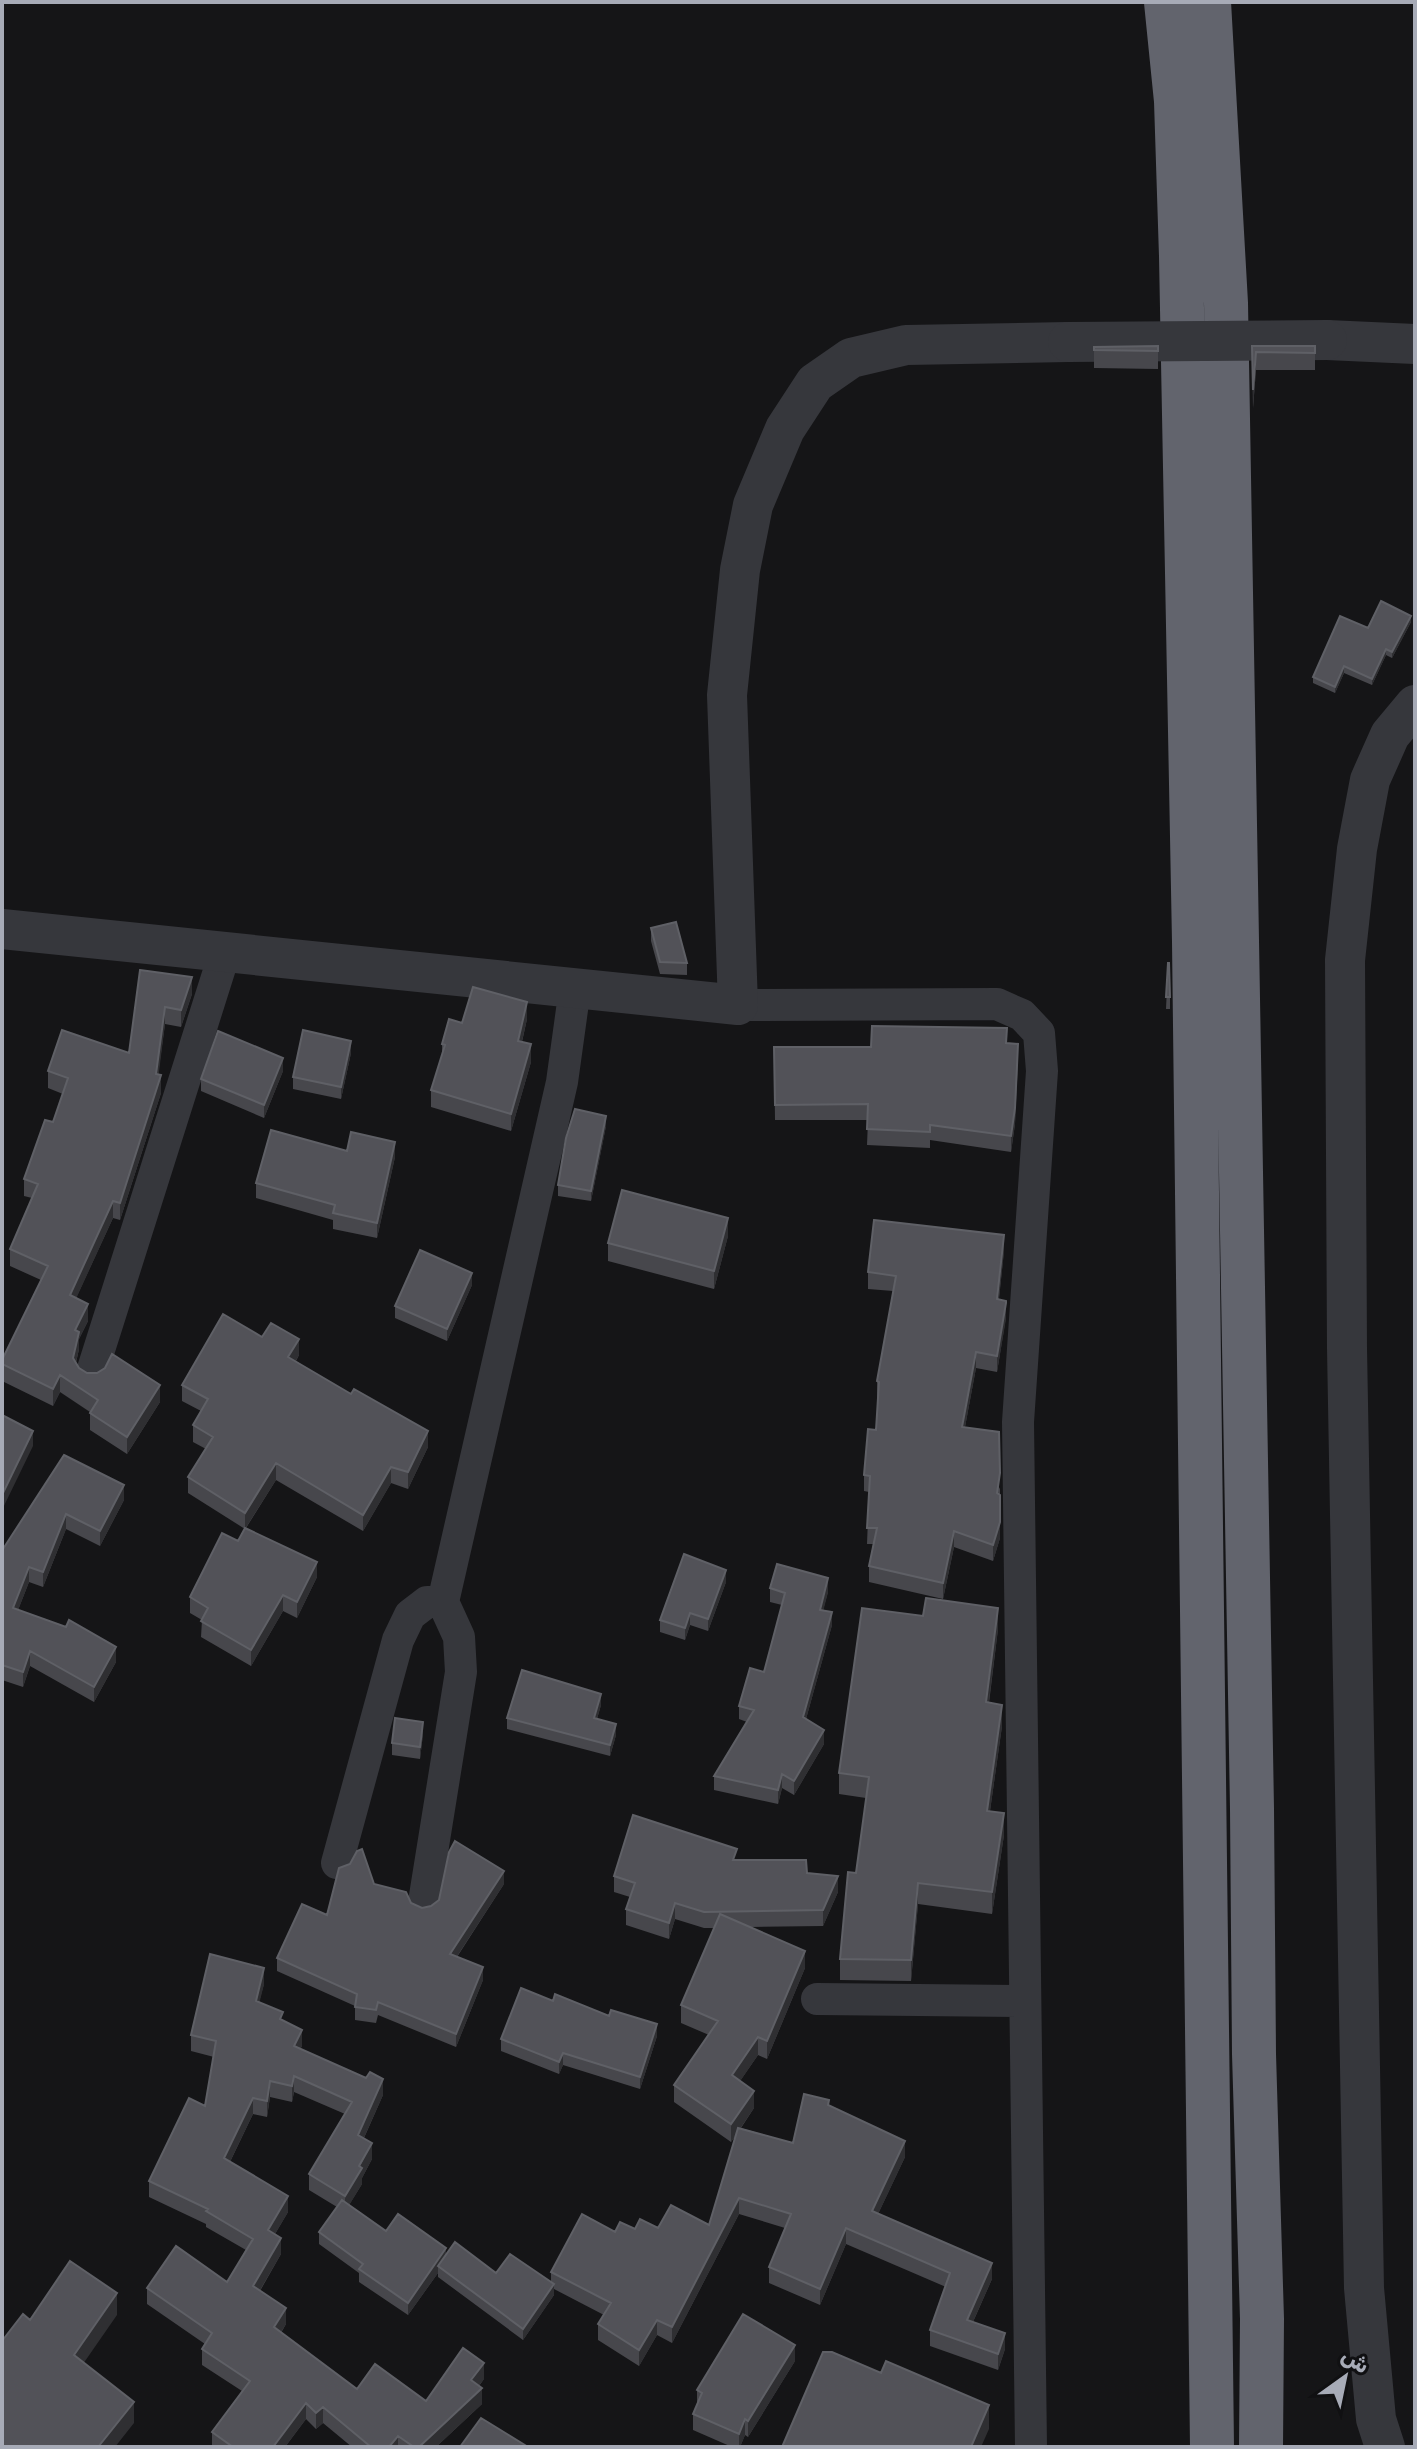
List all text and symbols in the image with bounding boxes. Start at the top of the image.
north arrow [1305,2337,1385,2417]
text: ش [1337,2342,1375,2380]

